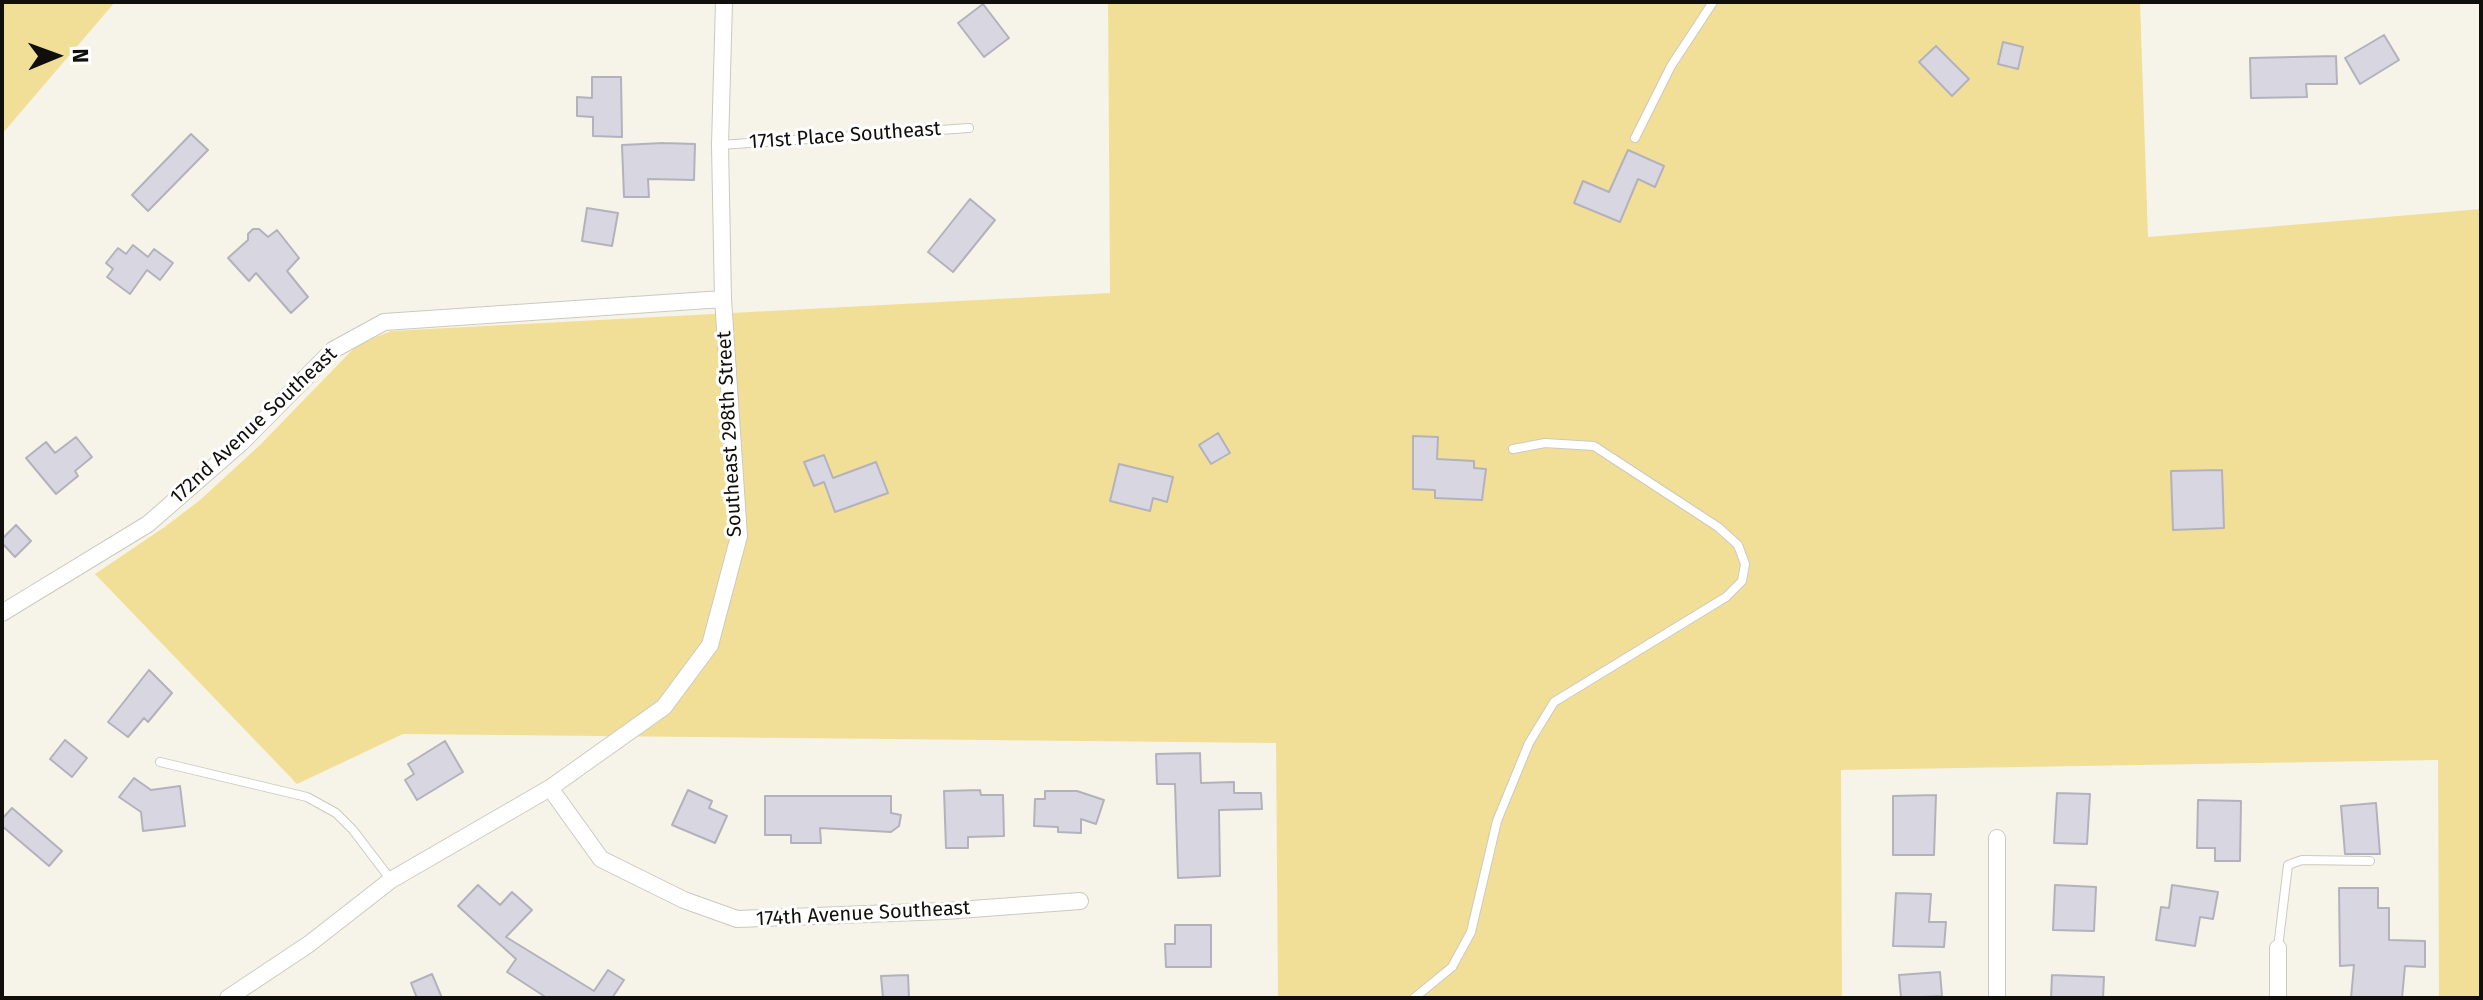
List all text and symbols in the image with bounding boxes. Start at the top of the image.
north arrow [16,16,96,96]
text: N [67,48,94,63]
street label: 171st Place Southeast [748,117,942,155]
street label: Southeast 298th Street [713,330,747,538]
street label: 172nd Avenue Southeast [166,343,342,509]
street label: 174th Avenue Southeast [755,896,971,932]

